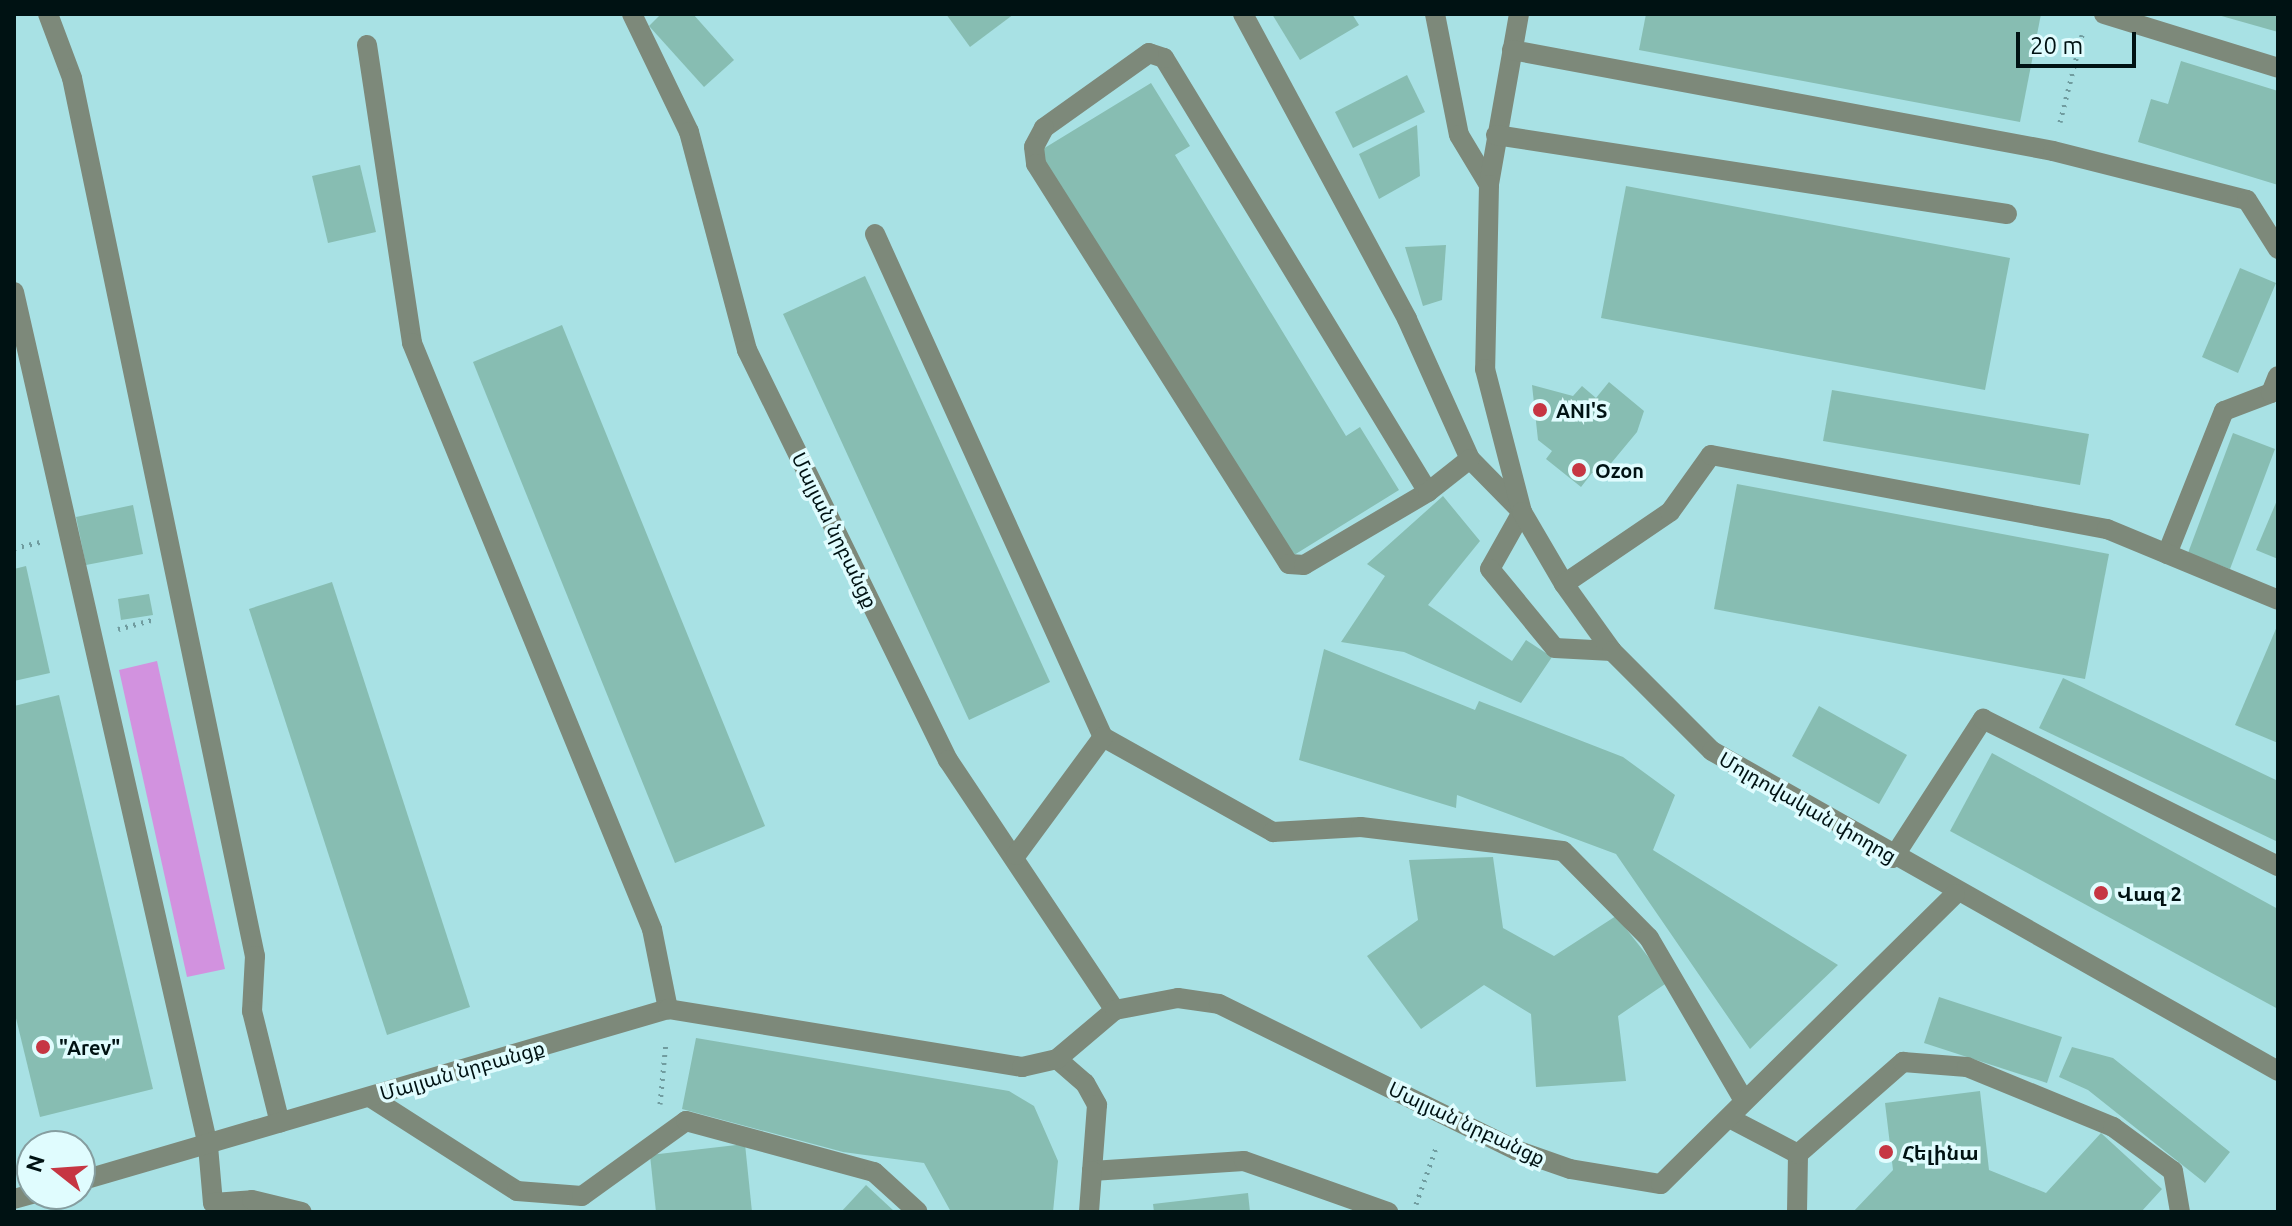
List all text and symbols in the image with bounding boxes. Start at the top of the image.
scale bar [2020,16,2140,66]
text: 20 m [2030,32,2083,59]
place label: ANI'S [1556,398,1607,422]
marker: ANI'S [1531,401,1549,419]
street label: Մալյան նրբանցք [787,448,883,612]
place label: Ozon [1595,458,1644,482]
marker: Ozon [1570,461,1588,479]
street label: Մոլդովական փողոց [1715,746,1901,868]
place label: Վազ 2 [2117,881,2182,905]
marker: Վազ 2 [2092,884,2110,902]
place label: "Arev" [59,1035,120,1059]
street label: Մալյան նրբանցք [377,1035,547,1105]
marker: "Arev" [34,1038,52,1056]
street label: Մալյան նրբանցք [1385,1076,1549,1170]
north arrow [16,1130,96,1210]
place label: Հելինա [1902,1140,1979,1164]
marker: Հելինա [1877,1143,1895,1161]
text: N [20,1152,49,1175]

